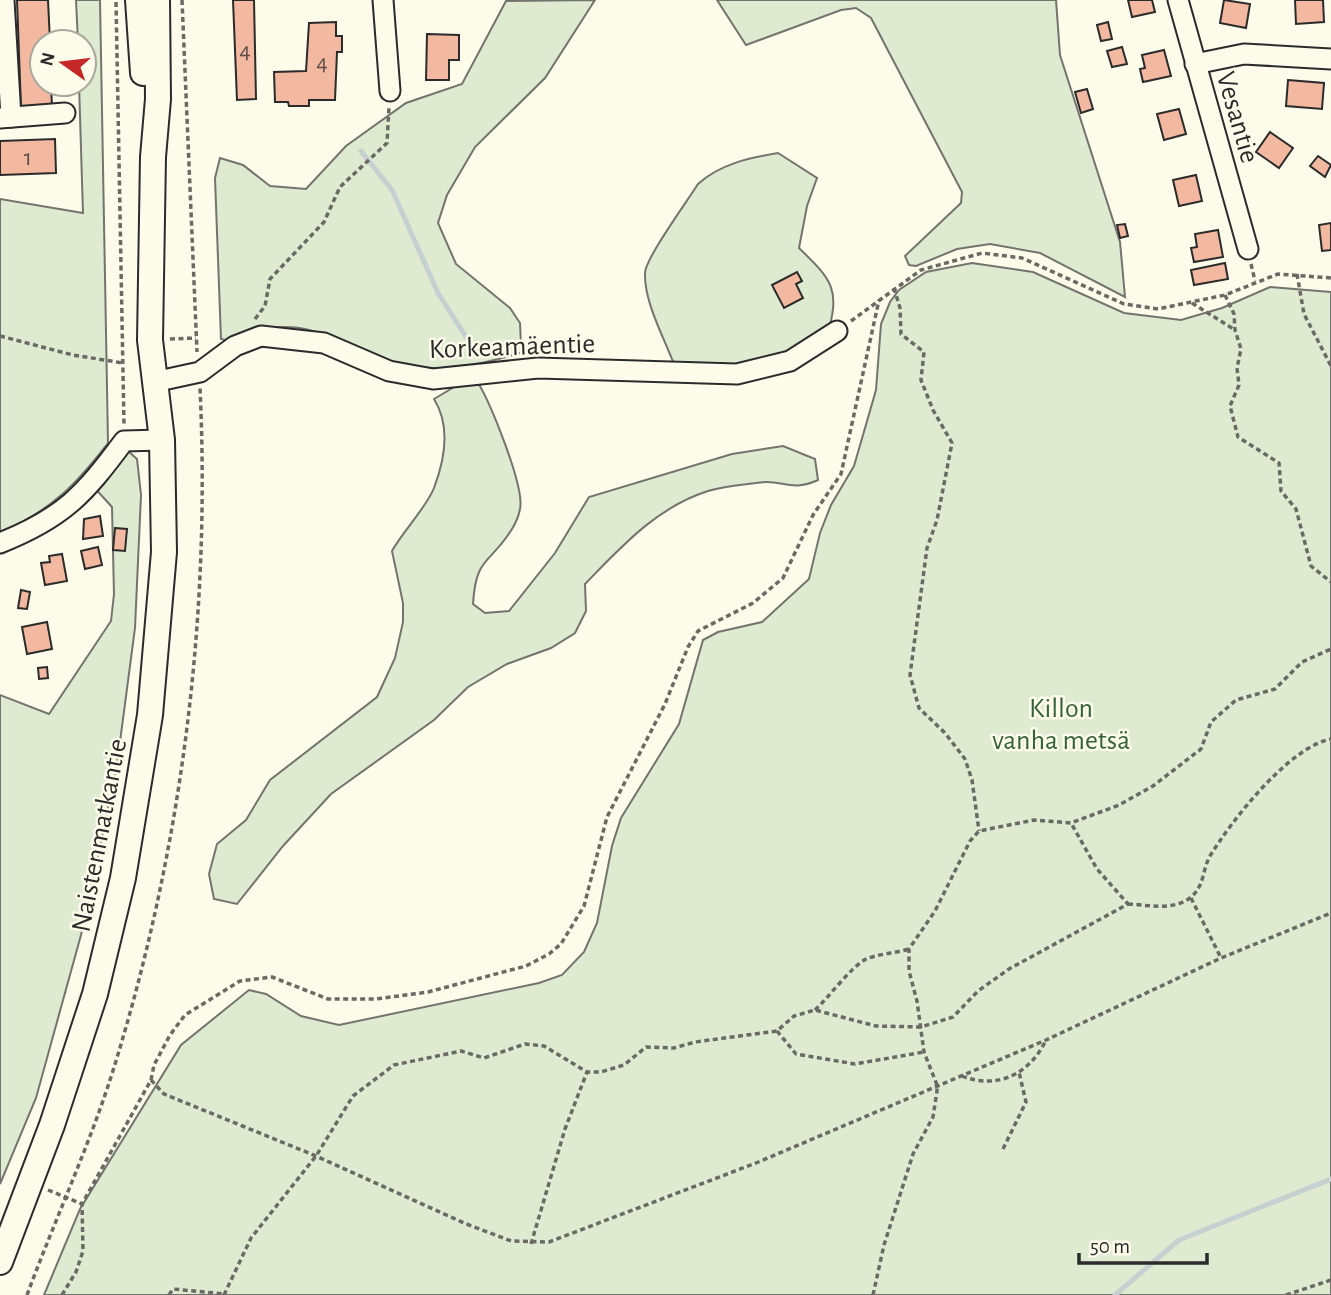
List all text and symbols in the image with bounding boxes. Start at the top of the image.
north arrow [28,28,98,98]
house number: 4 [239,39,251,63]
text: N [37,51,59,68]
house number: 4 [316,51,328,75]
street label: Vesantie [1211,69,1263,166]
house number: 1 [24,146,32,170]
street label: Korkeamäentie [428,330,596,364]
park label: Killon vanha metsä [992,695,1130,755]
street label: Naistenmatkantie [67,736,132,934]
scale bar [1079,1222,1207,1266]
text: 50 m [1090,1236,1130,1257]

